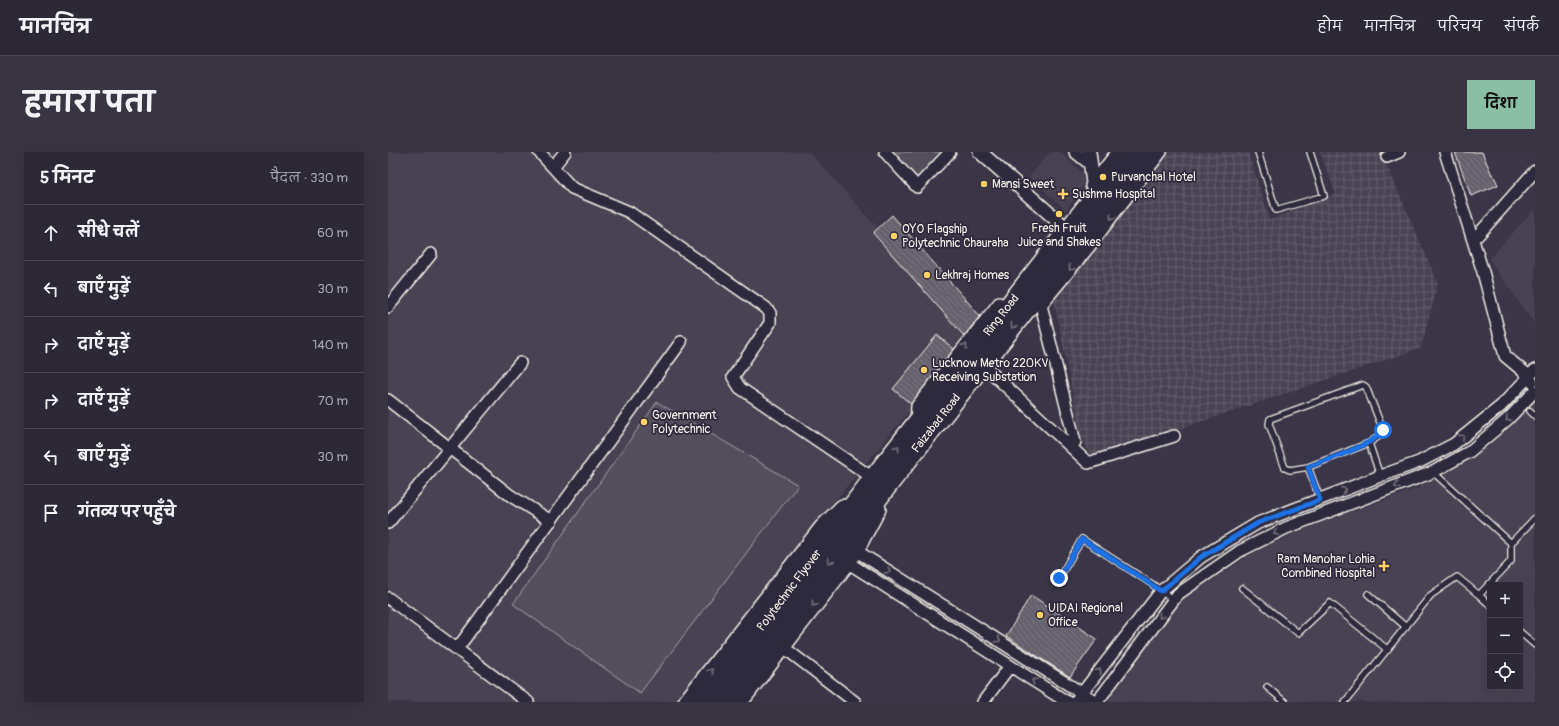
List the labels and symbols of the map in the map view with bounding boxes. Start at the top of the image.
place label: Purvanchal Hotel [1111,170,1196,185]
marker: Purvanchal Hotel [1098,172,1108,182]
place label: Mansi Sweet [992,177,1054,192]
marker: Mansi Sweet [979,179,989,189]
place label: Sushma Hospital [1072,187,1155,202]
marker: Sushma Hospital [1057,188,1069,200]
marker: Fresh Fruit Juice and Shakes [1054,209,1064,219]
one-way arrow [1110,212,1117,219]
place label: Fresh Fruit Juice and Shakes [1017,221,1101,250]
place label: OYO Flagship Polytechnic Chauraha [902,222,1009,251]
marker: OYO Flagship Polytechnic Chauraha [889,231,899,241]
one-way arrow [1069,264,1076,271]
place label: Lekhraj Homes [935,268,1010,283]
marker: Lekhraj Homes [922,270,932,280]
street label: Ring Road [980,291,1023,339]
one-way arrow [1011,321,1018,328]
one-way arrow [960,343,967,350]
place label: Lucknow Metro 220KV Receiving Substation [932,356,1049,385]
marker: Lucknow Metro 220KV Receiving Substation [919,365,929,375]
street label: Faizabad Road [909,391,964,456]
place label: Government Polytechnic [652,408,717,437]
one-way arrow [1505,415,1513,422]
marker: Government Polytechnic [639,417,649,427]
route start [1374,421,1392,439]
one-way arrow [1457,435,1464,442]
one-way arrow [892,445,899,452]
one-way arrow [1394,481,1401,489]
one-way arrow [1340,487,1347,495]
one-way arrow [1273,528,1281,536]
street label: Polytechnic Flyover [754,546,825,634]
place label: Ram Manohar Lohia Combined Hospital [1277,552,1375,581]
one-way arrow [828,557,835,564]
marker: Ram Manohar Lohia Combined Hospital [1378,560,1390,572]
one-way arrow [884,566,891,574]
route end [1050,569,1068,587]
one-way arrow [812,599,819,606]
place label: UIDAI Regional Office [1048,601,1123,630]
marker: UIDAI Regional Office [1035,610,1045,620]
one-way arrow [1158,612,1165,619]
one-way arrow [994,636,1001,643]
one-way arrow [706,669,713,676]
one-way arrow [1094,669,1101,676]
one-way arrow [1031,678,1038,686]

